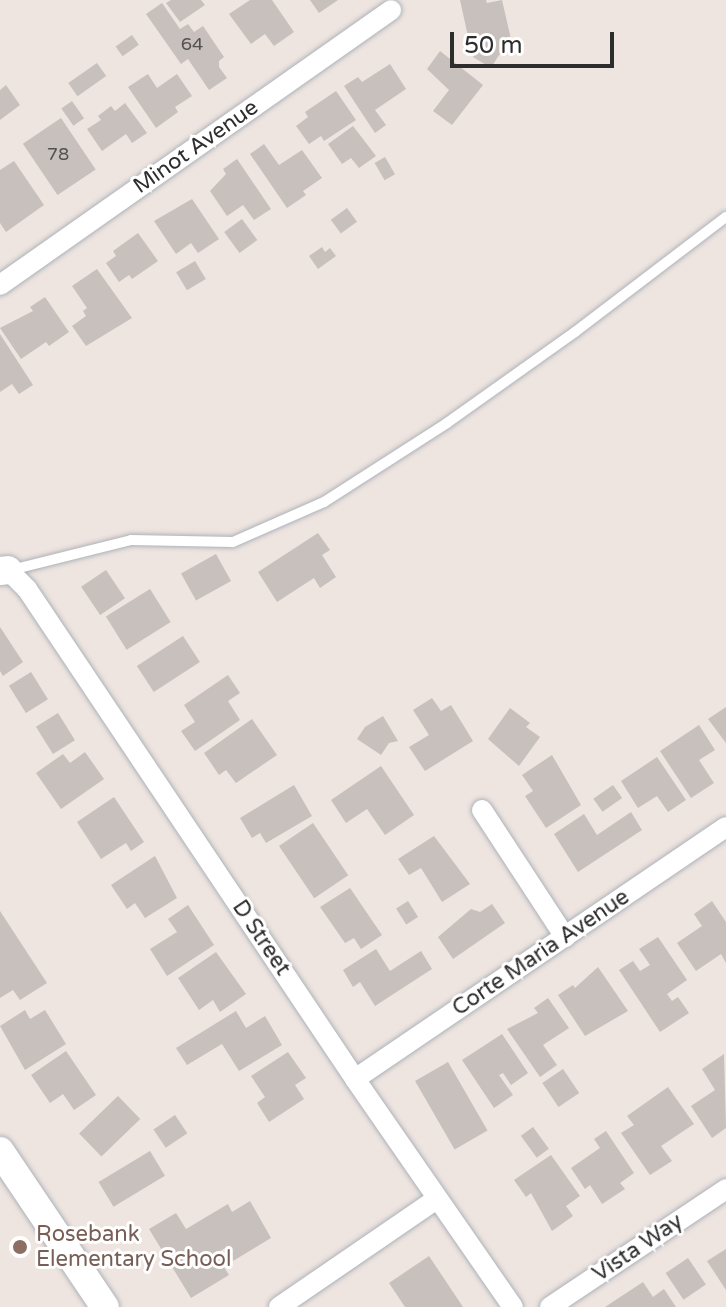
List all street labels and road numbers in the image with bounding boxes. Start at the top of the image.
street label: Minot Avenue [129,94,263,200]
street label: Corte Maria Avenue [448,884,634,1022]
street label: D Street [226,895,296,981]
street label: Vista Way [588,1208,688,1288]

